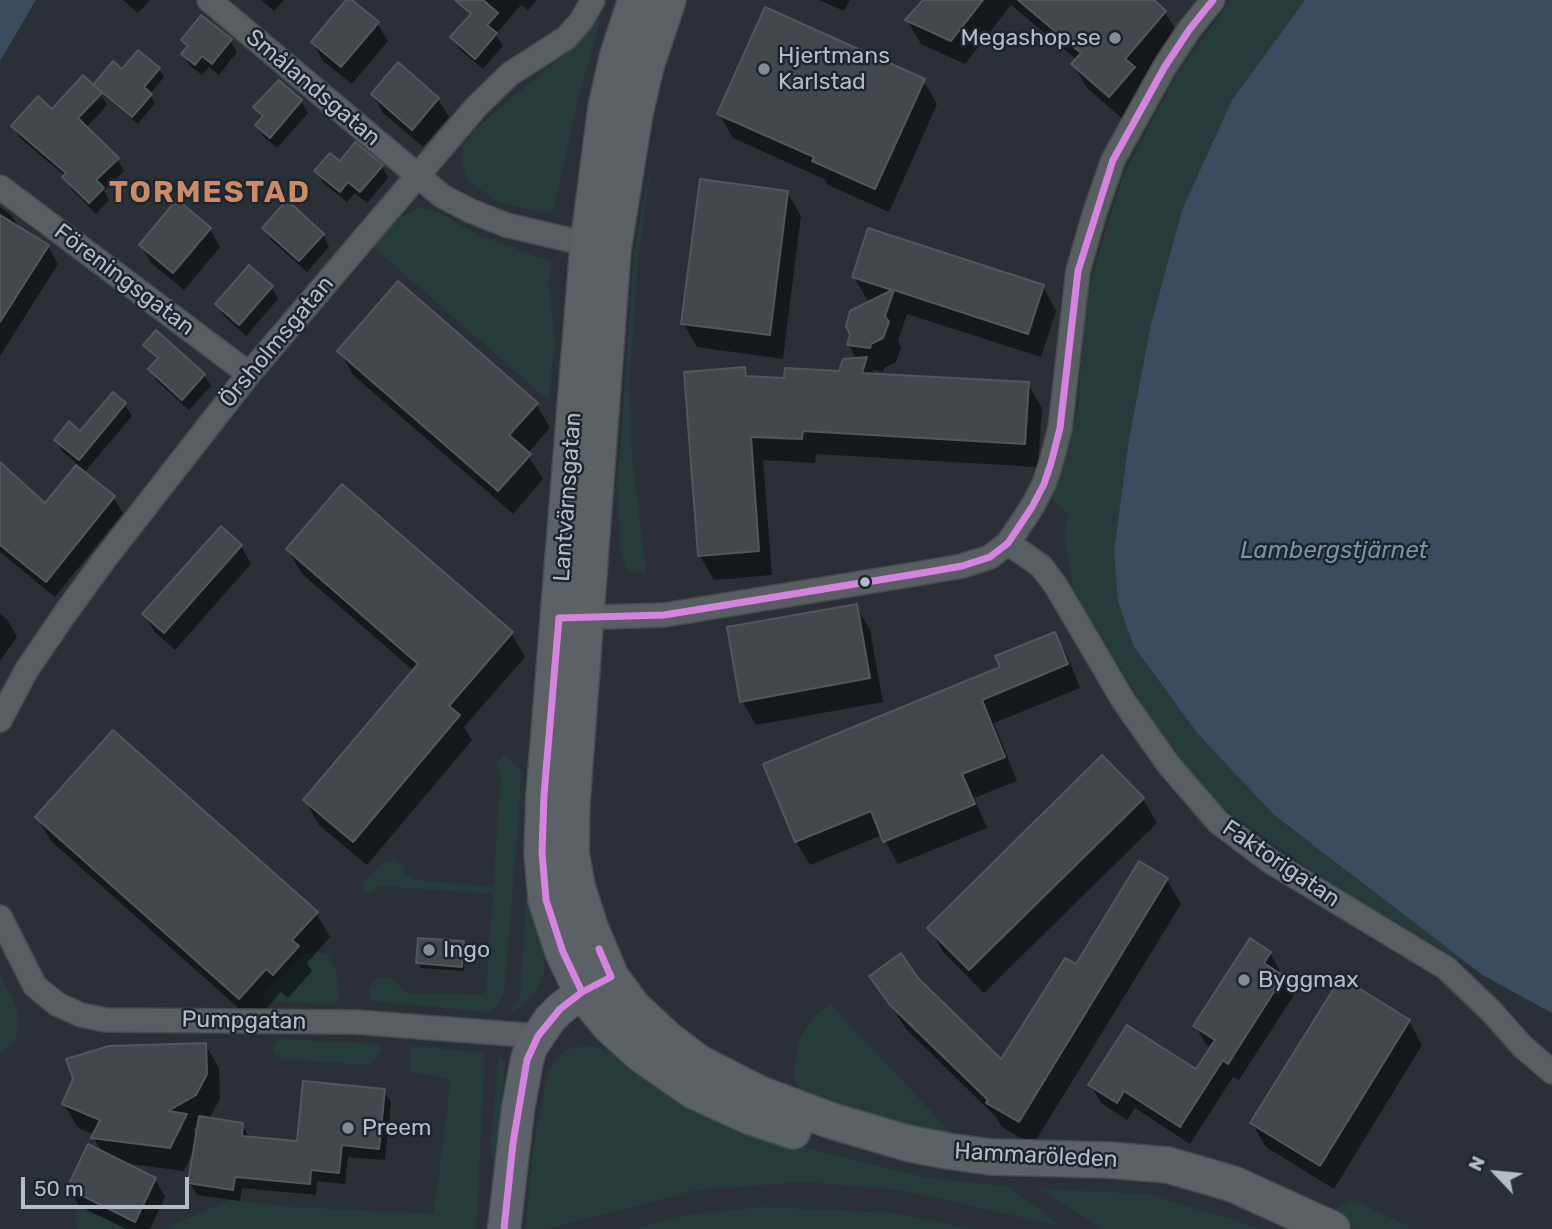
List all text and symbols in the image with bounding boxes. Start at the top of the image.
street label: Smålandsgatan [240,24,386,152]
place label: Megashop.se [961,24,1101,52]
marker: Megashop.se [1107,30,1123,46]
place label: Hjertmans Karlstad [778,42,890,96]
marker: Hjertmans Karlstad [756,61,772,77]
district label: TORMESTAD [110,175,310,211]
street label: Föreningsgatan [48,218,200,342]
street label: Örsholmsgatan [214,271,340,413]
street label: Lantvärnsgatan [548,411,588,583]
water label: Lambergstjärnet [1240,537,1428,565]
unlabelled marker [858,575,872,589]
street label: Faktorigatan [1217,815,1345,913]
place label: Ingo [443,936,490,964]
marker: Ingo [421,942,437,958]
place label: Byggmax [1258,966,1359,994]
marker: Byggmax [1236,972,1252,988]
street label: Pumpgatan [181,1006,307,1036]
place label: Preem [362,1114,431,1142]
marker: Preem [340,1120,356,1136]
street label: Hammaröleden [954,1138,1118,1174]
north arrow [1461,1138,1531,1208]
text: N [1463,1152,1490,1175]
scale bar [24,1162,192,1206]
text: 50 m [34,1176,84,1201]

